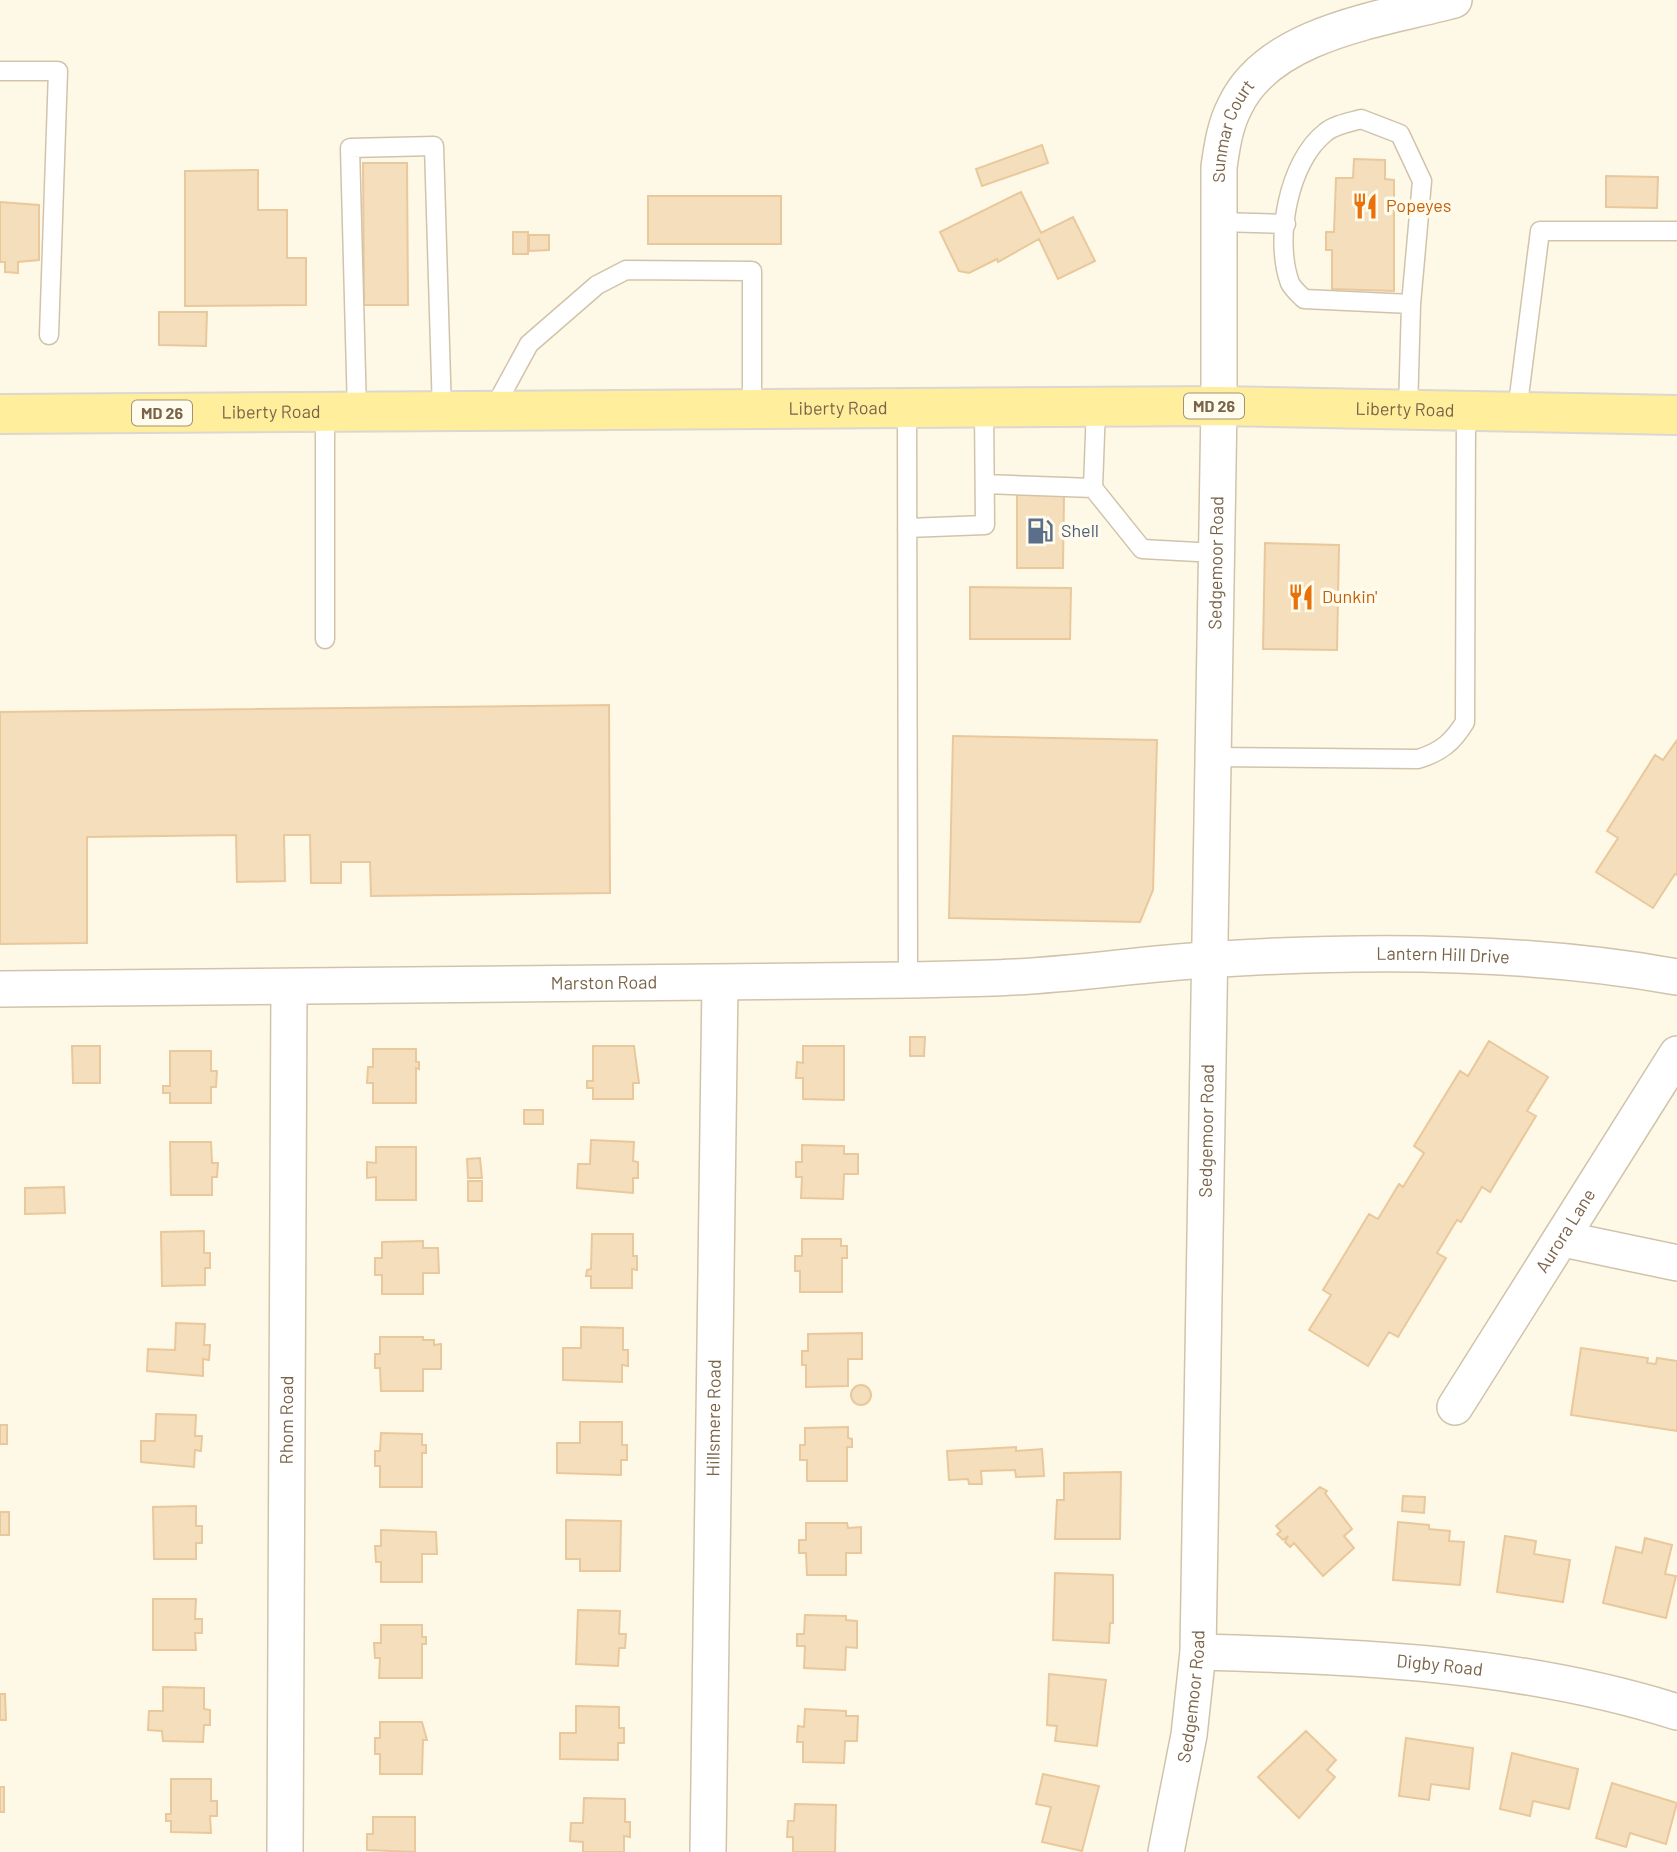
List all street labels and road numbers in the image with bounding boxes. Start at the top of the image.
street label: Sunmar Court [1207,74,1258,183]
road number: MD 26 [1184,394,1244,418]
street label: Liberty Road [788,396,888,419]
street label: Liberty Road [1355,397,1455,421]
road number: MD 26 [132,400,192,426]
street label: Liberty Road [221,400,321,423]
street label: Sedgemoor Road [1203,496,1227,630]
street label: Lantern Hill Drive [1376,942,1510,968]
street label: Marston Road [551,970,657,994]
street label: Sedgemoor Road [1194,1064,1218,1198]
street label: Aurora Lane [1530,1184,1599,1276]
street label: Hillsmere Road [701,1359,725,1477]
street label: Rhom Road [275,1376,297,1464]
street label: Sedgemoor Road [1172,1630,1208,1764]
street label: Digby Road [1396,1649,1484,1680]

